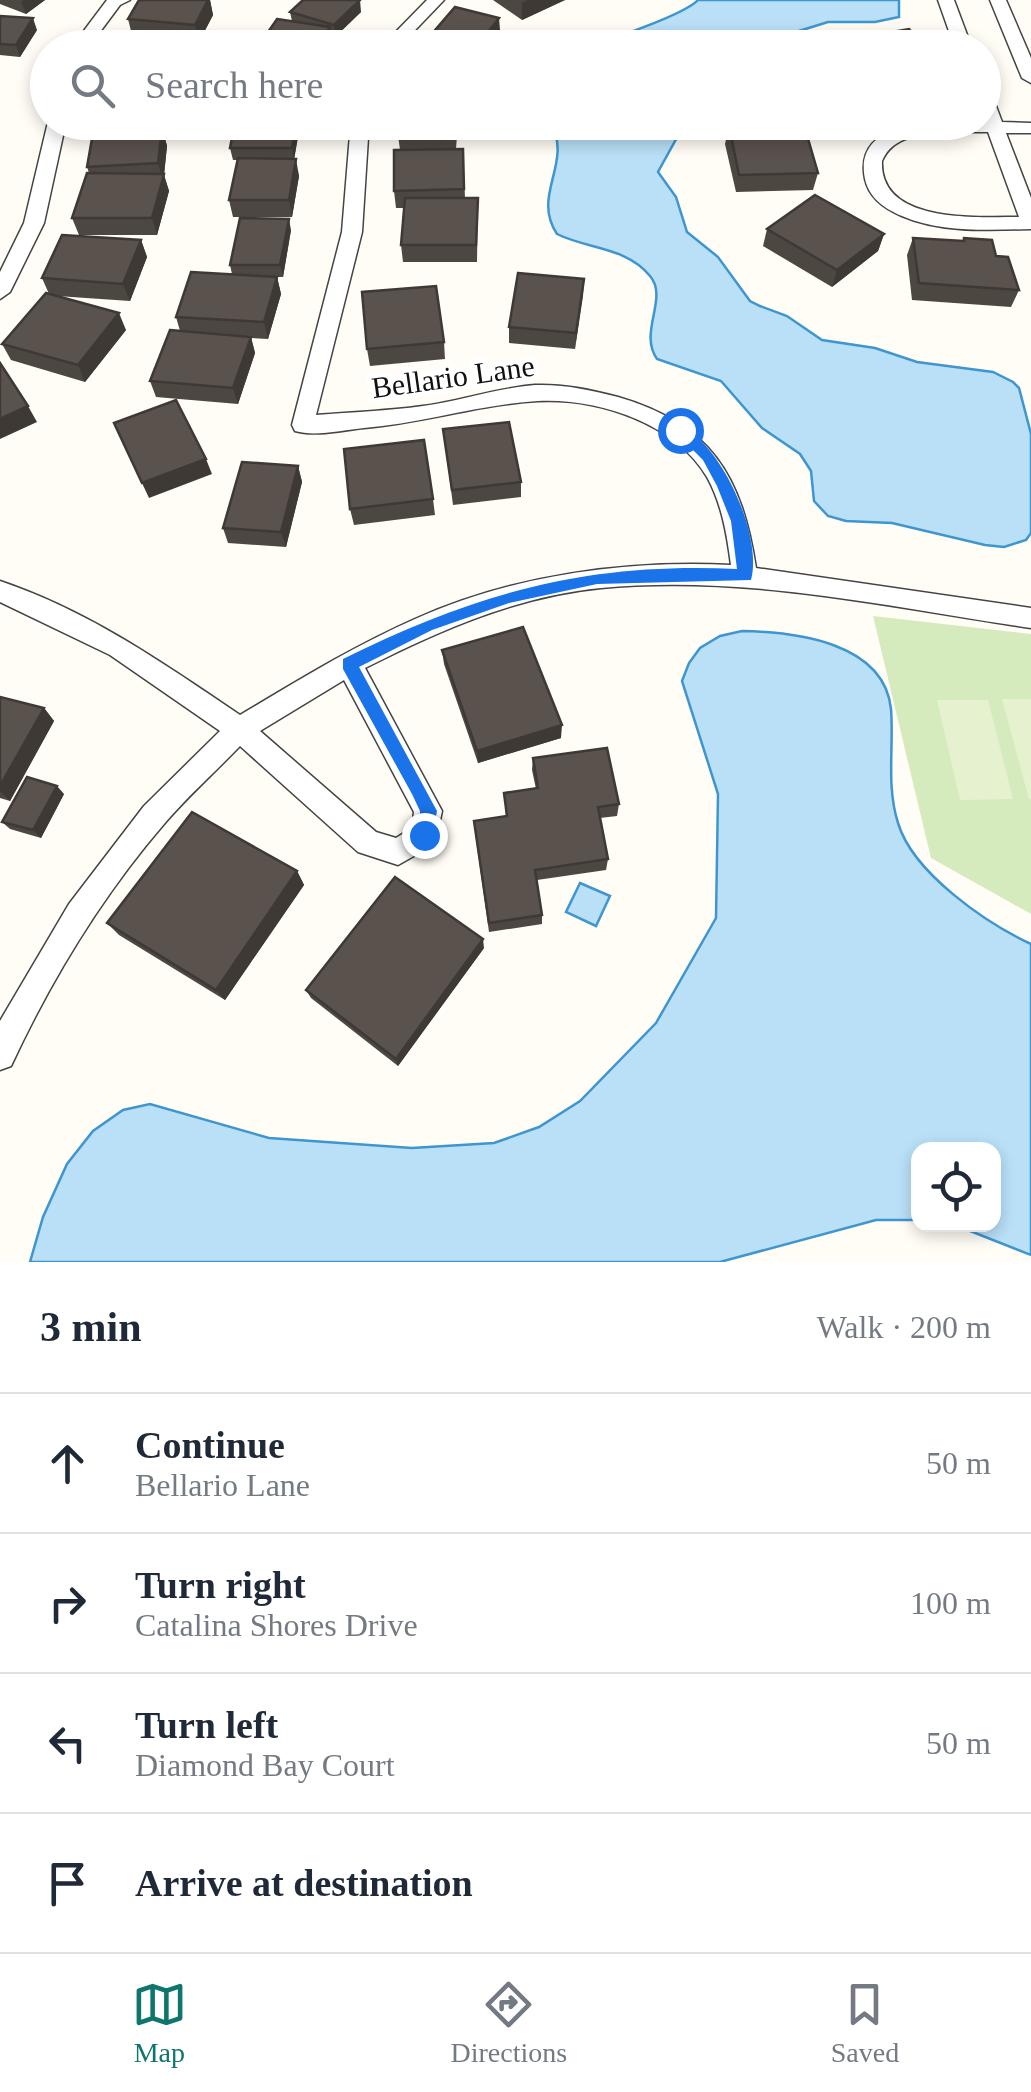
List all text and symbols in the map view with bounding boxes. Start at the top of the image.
search box [30,30,1001,140]
icon: search [65,58,120,113]
text: Search here [145,64,323,106]
street label: Bellario Lane [369,349,536,404]
route start [658,408,704,454]
route end [402,813,448,859]
map controls [911,1142,1001,1232]
button: locate [911,1142,1001,1232]
text: 3 min [40,1304,142,1350]
text: Walk · 200 m [817,1309,991,1345]
text: Continue [135,1424,285,1466]
icon: ahead [40,1436,95,1491]
text: 50 m [926,1445,991,1481]
text: Bellario Lane [135,1467,310,1503]
text: Turn right [135,1564,306,1606]
icon: right [40,1576,95,1631]
text: 100 m [910,1585,991,1621]
text: Catalina Shores Drive [135,1607,418,1643]
text: Turn left [135,1704,278,1746]
icon: left [40,1716,95,1771]
text: 50 m [926,1725,991,1761]
text: Diamond Bay Court [135,1747,395,1783]
icon: arrive [40,1856,95,1911]
text: Arrive at destination [135,1862,473,1904]
tab: Map [132,1977,187,2069]
tab: Directions [450,1977,567,2069]
tab: Saved [831,1977,899,2069]

